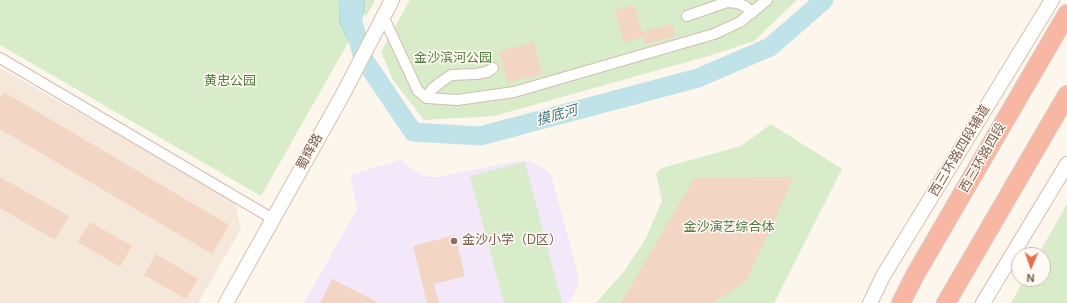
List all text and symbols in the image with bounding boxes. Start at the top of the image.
park label: 金沙滨河公园 [414,51,492,67]
park label: 黄忠公园 [204,74,256,90]
water label: 摸底河 [535,102,579,130]
street label: 西三环路四段辅道 [927,102,993,200]
street label: 西三环路四段 [957,120,1009,196]
street label: 蜀辉路 [294,131,326,173]
park label: 金沙演艺综合体 [684,220,774,236]
place label: 金沙小学（D区） [462,233,562,249]
marker: 金沙小学（D区） [449,236,459,246]
north arrow [1011,247,1051,287]
text: N [1026,271,1035,285]

